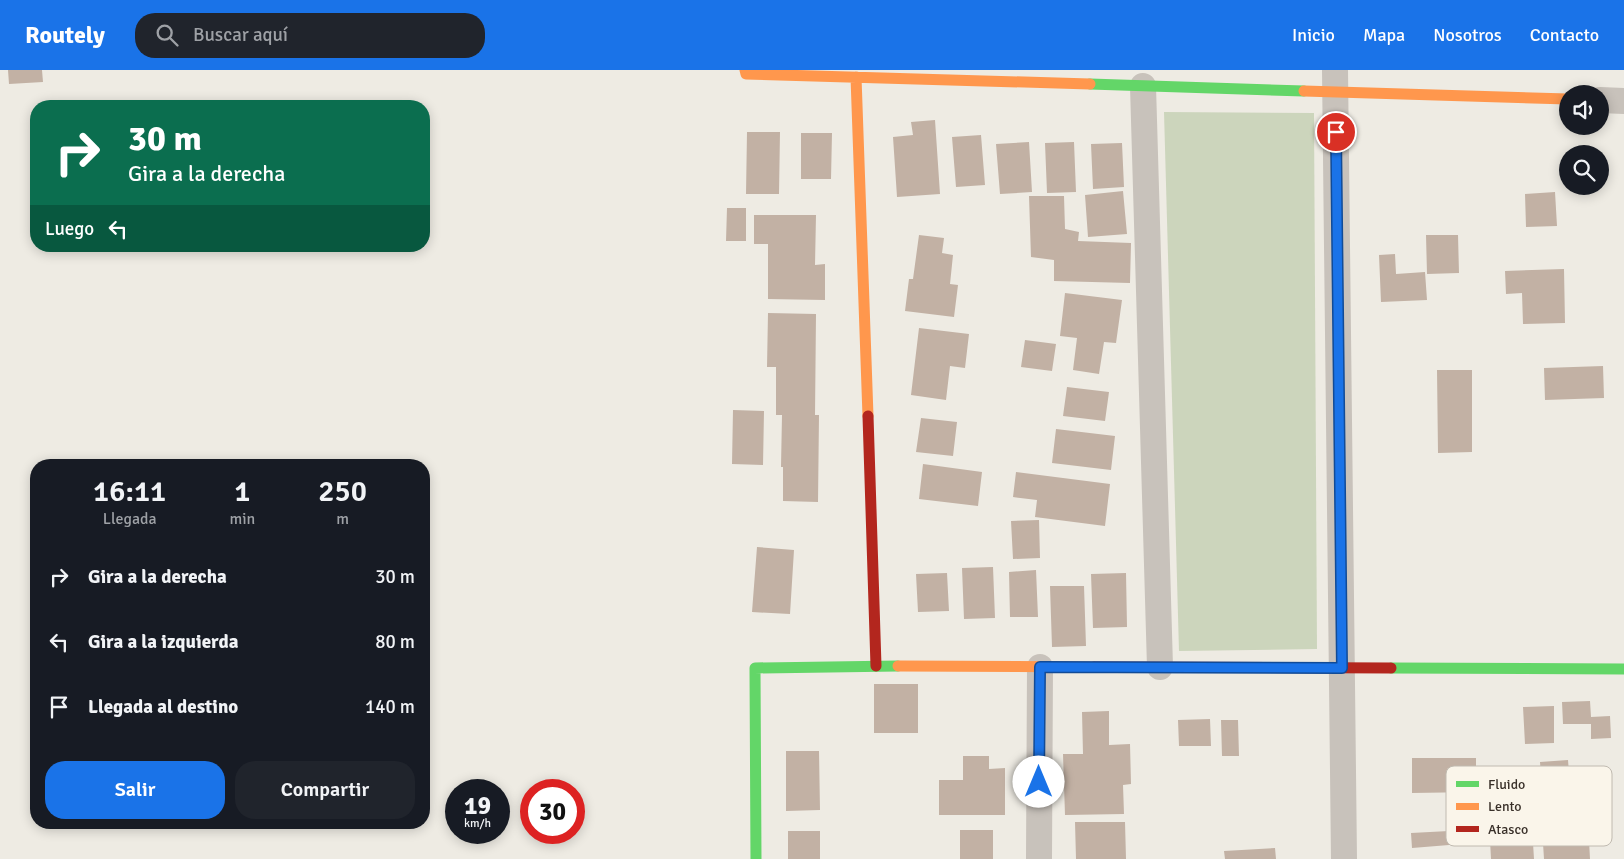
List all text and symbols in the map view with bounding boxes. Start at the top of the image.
search box [135,13,485,58]
text: Routely [25,20,105,50]
icon: search [153,21,181,49]
text: Buscar aquí [193,23,288,47]
text: Inicio [1292,24,1335,46]
text: Mapa [1363,24,1405,46]
text: Nosotros [1433,24,1502,46]
text: Contacto [1530,24,1599,46]
map controls [1559,85,1609,195]
button: sound [1559,85,1609,135]
pin [1315,111,1357,153]
text: 30 m [128,117,202,160]
icon: arrive [1322,118,1350,146]
icon: right [45,120,110,185]
button: search [1559,145,1609,195]
text: Gira a la derecha [128,160,285,187]
icon: left [104,215,132,243]
text: Luego [45,217,94,241]
text: 16:11 [93,473,166,510]
text: 1 [234,473,250,510]
text: 250 [318,473,367,510]
text: Llegada [103,509,157,529]
text: min [229,509,255,529]
text: m [336,509,349,529]
icon: right [45,563,73,591]
text: Gira a la derecha [88,565,227,589]
text: 30 m [375,565,415,589]
icon: left [45,628,73,656]
text: Gira a la izquierda [88,630,238,654]
text: 80 m [375,630,415,654]
icon: arrive [45,693,73,721]
text: Llegada al destino [88,695,238,719]
text: 140 m [365,695,415,719]
position arrow [1012,755,1064,807]
button: Salir [45,761,225,819]
button: Compartir [235,761,415,819]
legend [1446,766,1612,846]
text: Fluido [1488,776,1525,793]
speed limit sign: 30 [520,779,585,844]
text: 19 [464,790,491,821]
text: Lento [1488,798,1522,815]
text: km/h [464,816,491,831]
text: Atasco [1488,821,1528,838]

